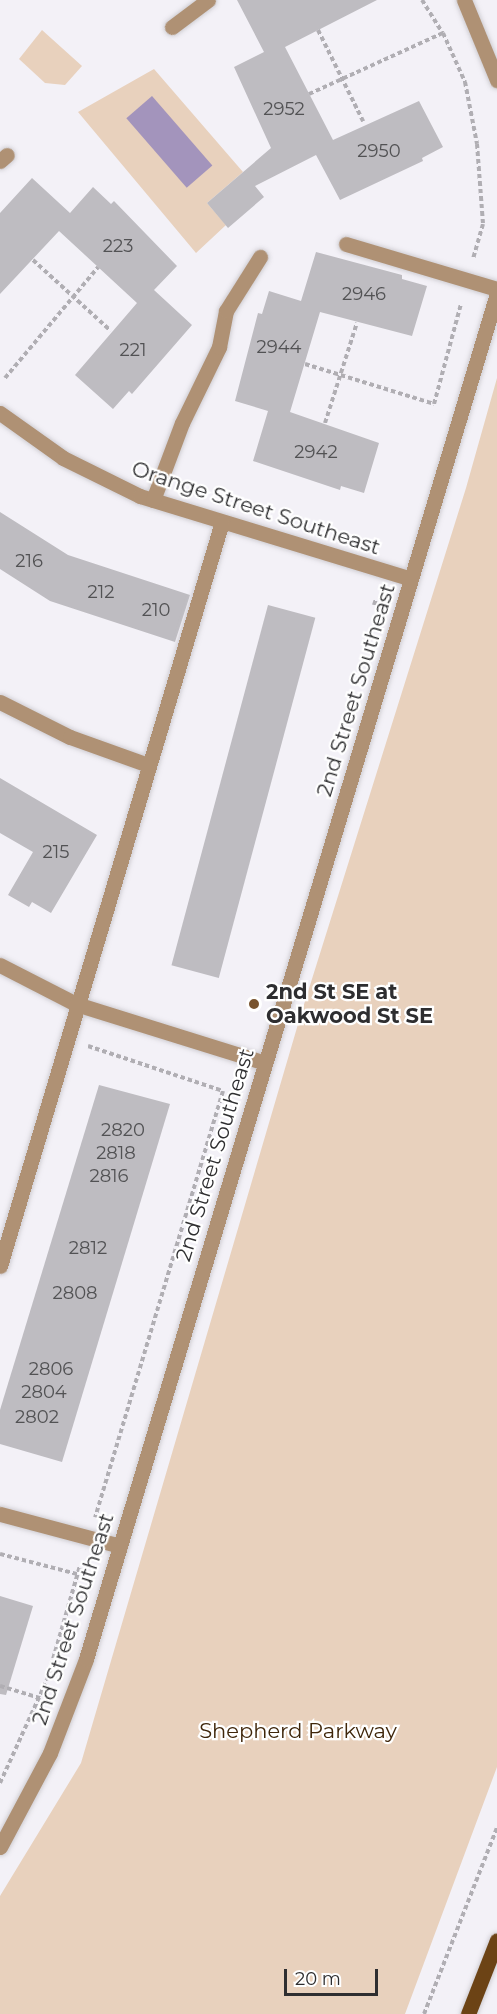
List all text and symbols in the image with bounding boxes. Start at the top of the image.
house number: 2952 [263,98,305,120]
house number: 2950 [357,140,401,162]
house number: 223 [103,235,133,257]
house number: 2946 [342,283,386,305]
house number: 2944 [257,336,301,358]
house number: 221 [120,339,146,361]
house number: 2942 [294,441,338,463]
street label: Orange Street Southeast [129,456,383,560]
house number: 216 [15,550,43,572]
street label: 2nd Street Southeast [312,580,400,800]
house number: 212 [88,581,114,603]
house number: 210 [142,599,170,621]
house number: 215 [43,841,69,863]
place label: 2nd St SE at Oakwood St SE [266,979,433,1029]
marker: 2nd St SE at Oakwood St SE [247,997,261,1011]
street label: 2nd Street Southeast [171,1045,259,1265]
house number: 2820 [101,1119,145,1141]
house number: 2818 [96,1142,136,1164]
house number: 2816 [89,1165,129,1187]
house number: 2812 [69,1237,107,1259]
house number: 2808 [52,1282,98,1304]
house number: 2806 [29,1358,73,1380]
house number: 2804 [21,1381,67,1403]
house number: 2802 [15,1406,59,1428]
street label: 2nd Street Southeast [27,1510,119,1728]
park label: Shepherd Parkway [199,1718,397,1744]
scale bar [287,1957,382,1995]
text: 20 m [295,1968,341,1990]

